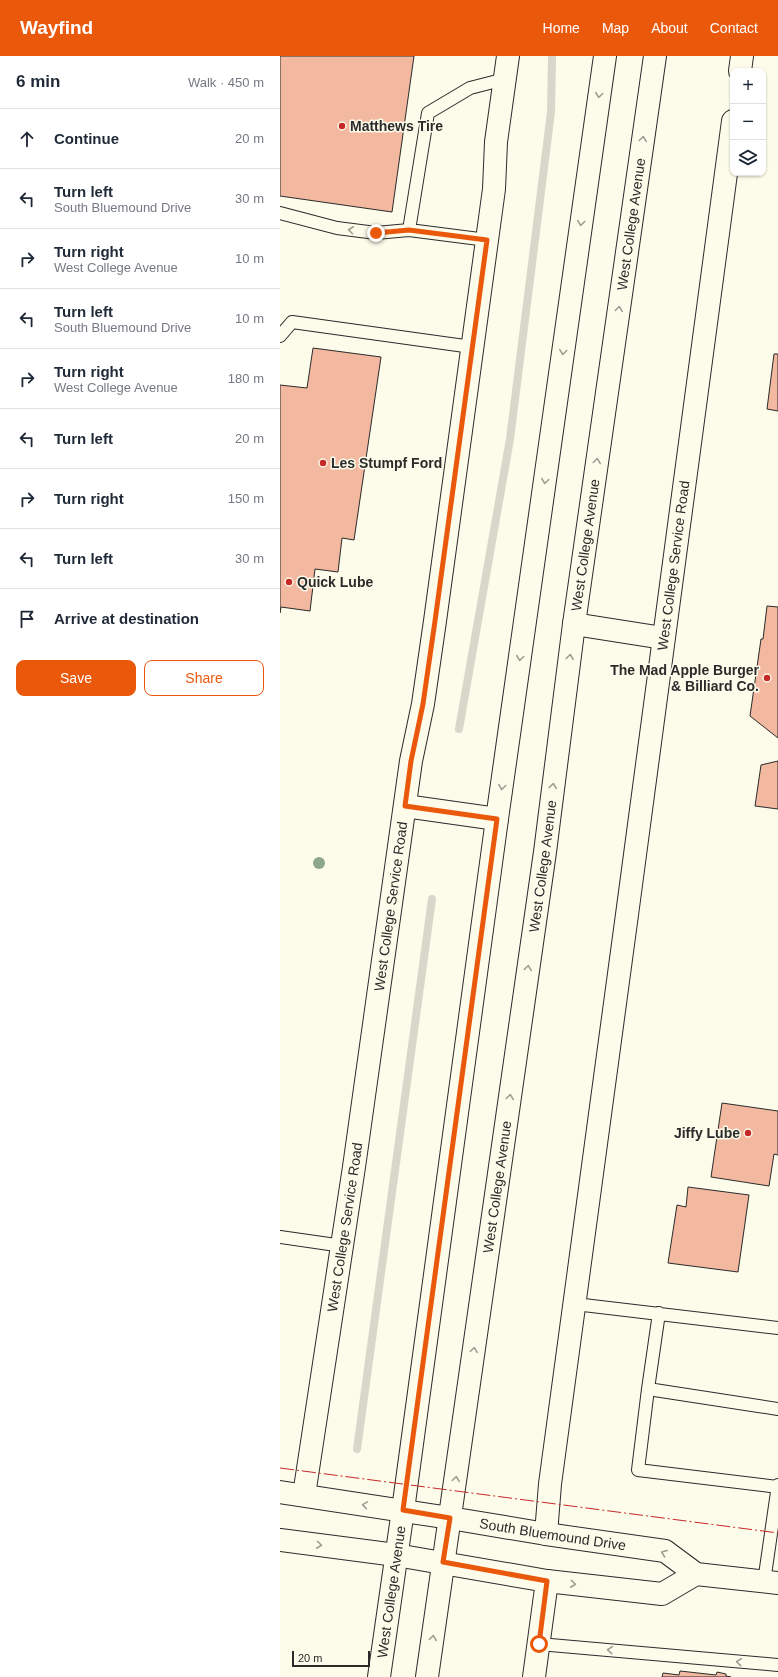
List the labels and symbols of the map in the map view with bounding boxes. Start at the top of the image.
one-way arrow [595,92,604,98]
place label: Matthews Tire [350,118,443,134]
marker: Matthews Tire [337,121,347,131]
one-way arrow [638,135,647,142]
street label: West College Avenue [614,157,648,291]
one-way arrow [577,220,586,226]
route end [367,224,385,242]
one-way arrow [348,226,354,235]
one-way arrow [614,306,623,312]
one-way arrow [559,349,568,355]
place label: Les Stumpf Ford [331,455,442,471]
marker: Les Stumpf Ford [318,458,328,468]
one-way arrow [592,458,601,464]
one-way arrow [541,478,550,484]
street label: West College Avenue [568,478,603,612]
street label: West College Service Road [654,480,693,651]
place label: Quick Lube [297,574,373,590]
marker: Quick Lube [284,577,294,587]
one-way arrow [565,654,574,660]
one-way arrow [516,655,525,661]
place label: The Mad Apple Burger & Billiard Co. [610,662,760,694]
marker: The Mad Apple Burger & Billiard Co. [762,673,772,683]
one-way arrow [548,783,557,789]
one-way arrow [498,784,507,790]
street label: West College Avenue [526,799,560,933]
street label: West College Service Road [371,820,410,992]
one-way arrow [523,965,532,971]
one-way arrow [505,1094,514,1100]
street label: West College Avenue [480,1120,514,1254]
place label: Jiffy Lube [674,1125,740,1141]
marker: Jiffy Lube [743,1128,753,1138]
street label: West College Service Road [324,1141,365,1313]
one-way arrow [469,1347,478,1353]
one-way arrow [451,1476,460,1482]
one-way arrow [362,1501,368,1509]
street label: South Bluemound Drive [478,1515,627,1553]
street label: West College Avenue [374,1524,409,1659]
one-way arrow [316,1540,322,1549]
one-way arrow [661,1549,668,1557]
one-way arrow [570,1579,576,1588]
one-way arrow [428,1635,437,1641]
route start [530,1635,548,1653]
one-way arrow [607,1646,613,1655]
scale bar [292,1649,370,1668]
one-way arrow [736,1657,742,1666]

